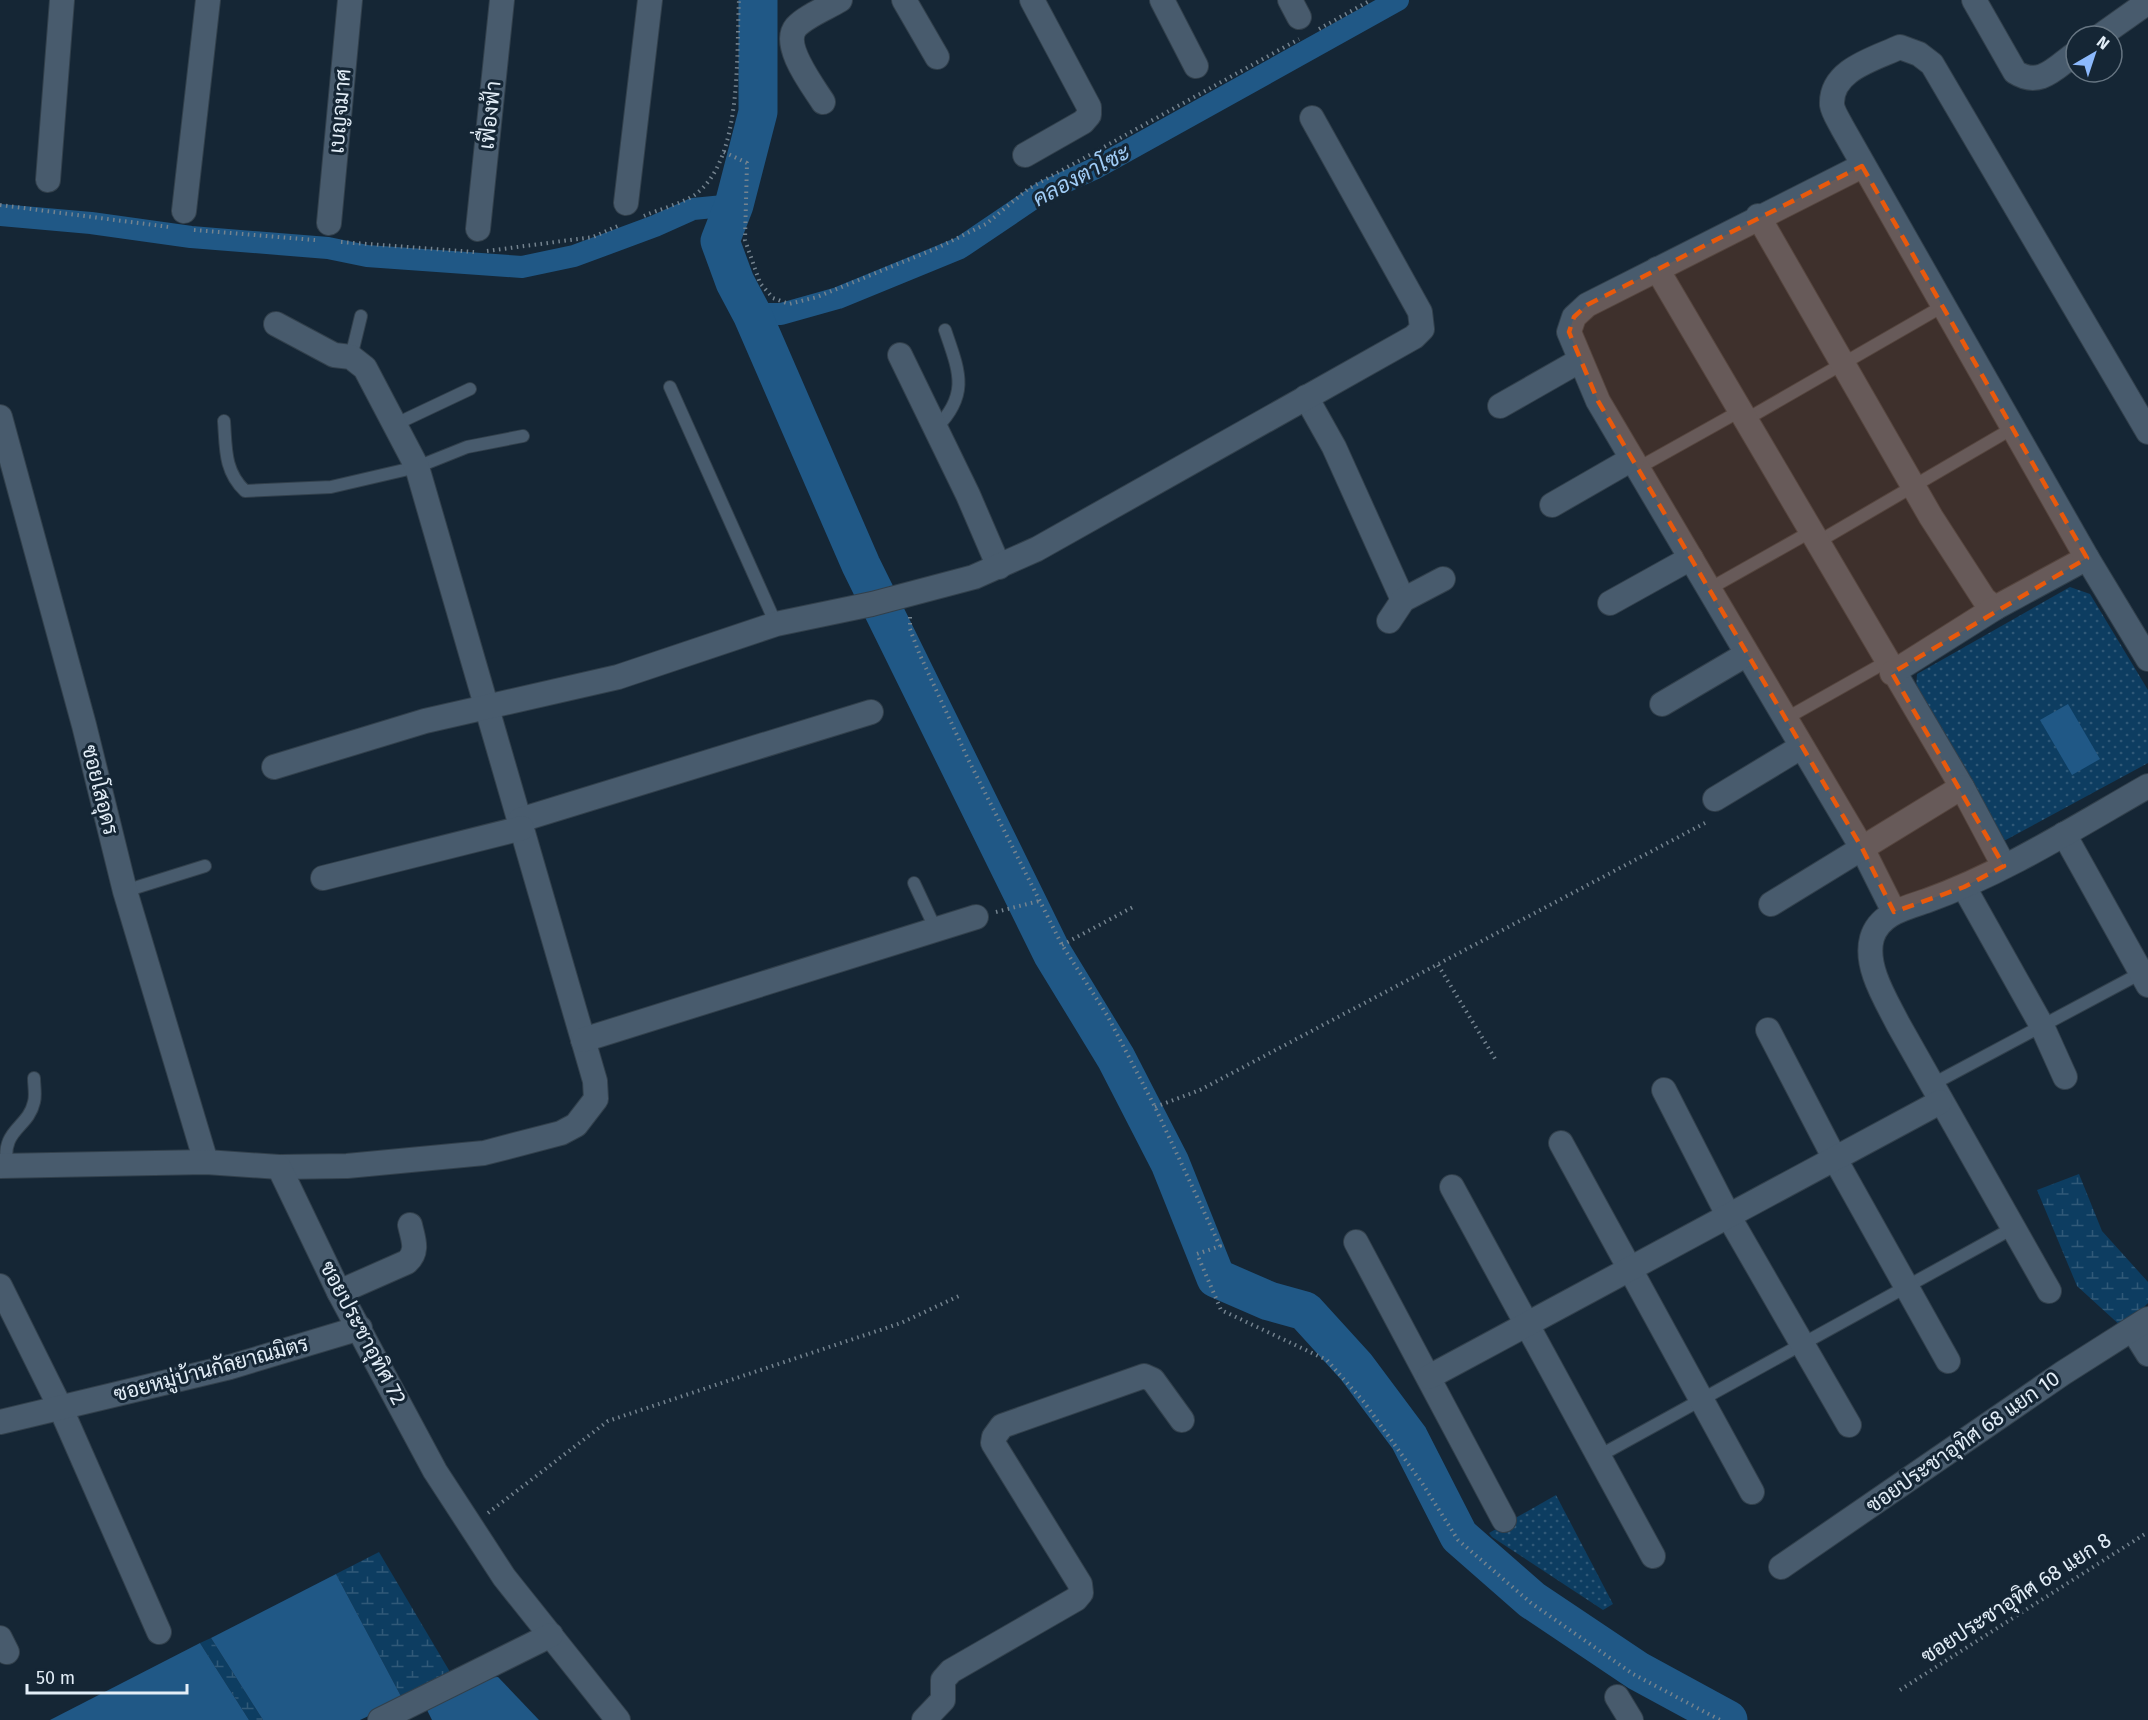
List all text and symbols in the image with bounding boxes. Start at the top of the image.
north arrow [2064,24,2124,84]
text: N [2093,32,2113,53]
street label: เบญจมาศ [323,68,357,154]
street label: เฟื่องฟ้า [467,79,507,151]
water label: คลองตาโซะ [1027,138,1135,212]
street label: ซอยโสอุดร [75,742,124,838]
street label: ซอยประชาอุทิศ 72 [313,1257,412,1410]
street label: ซอยหมู่บ้านกัลยาณมิตร [111,1331,312,1409]
street label: ซอยประชาอุทิศ 68 แยก 10 [1861,1365,2065,1520]
street label: ซอยประชาอุทิศ 68 แยก 8 [1916,1527,2116,1670]
scale bar [27,1657,188,1695]
text: 50 m [36,1667,75,1689]

